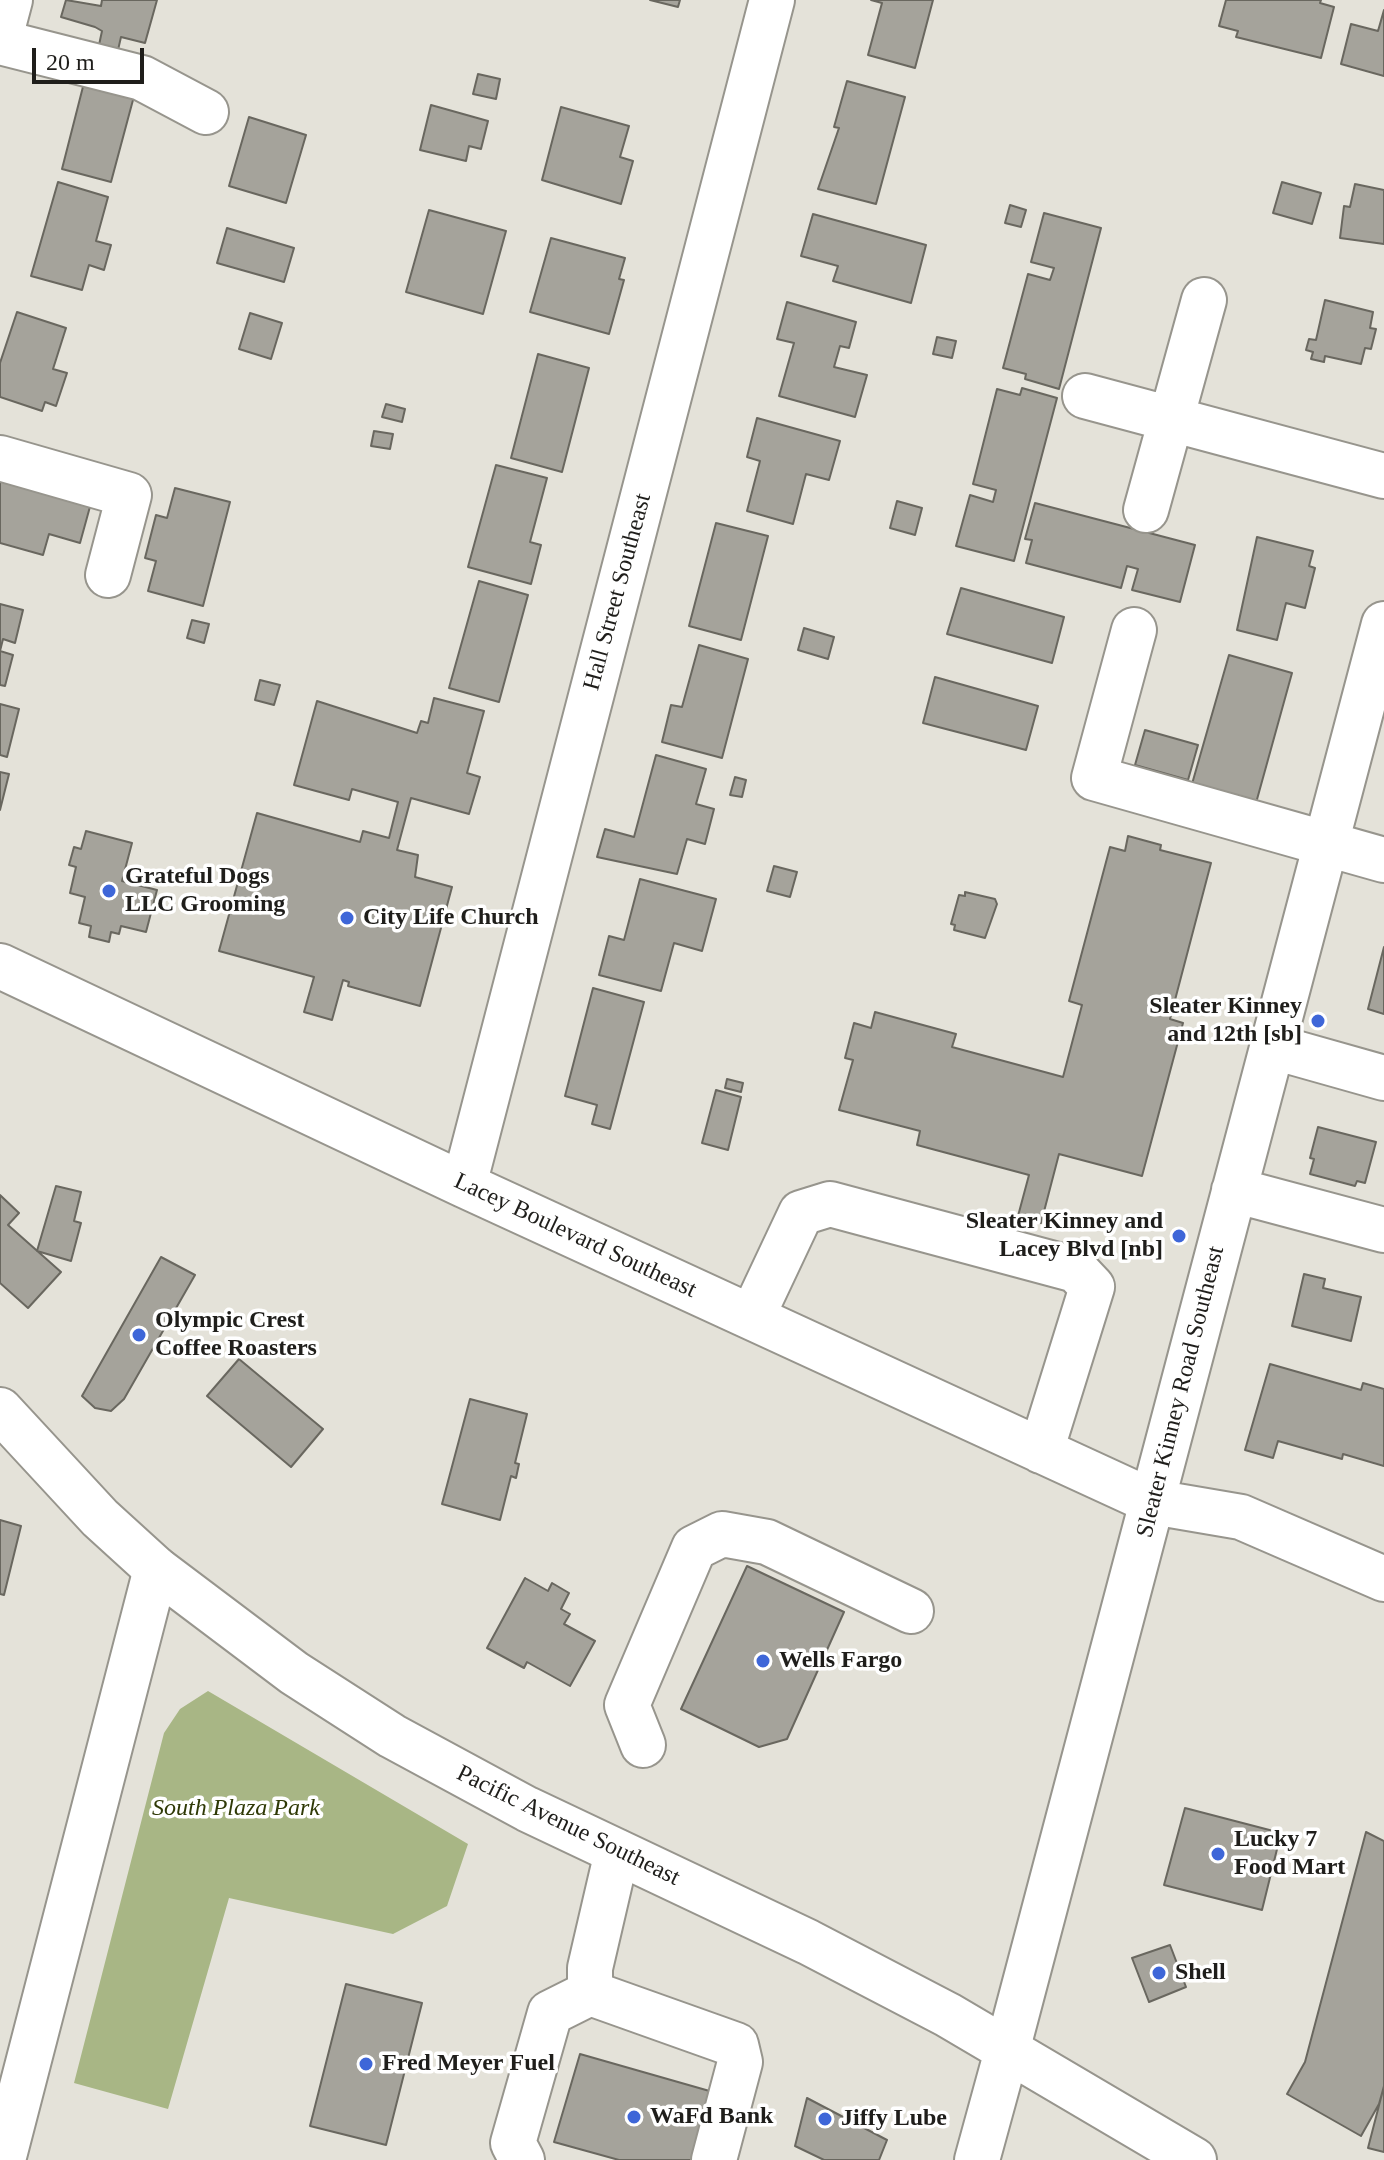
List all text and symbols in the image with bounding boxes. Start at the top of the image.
scale bar [36,32,148,82]
text: 20 m [46,49,95,75]
street label: Hall Street Southeast [578,490,658,694]
place label: Grateful Dogs LLC Grooming [125,863,285,919]
marker: Grateful Dogs LLC Grooming [100,882,118,900]
place label: City Life Church [363,904,539,932]
marker: City Life Church [338,909,356,927]
place label: Sleater Kinney and 12th [sb] [1149,993,1302,1049]
marker: Sleater Kinney and 12th [sb] [1309,1012,1327,1030]
street label: Lacey Boulevard Southeast [449,1167,701,1305]
place label: Sleater Kinney and Lacey Blvd [nb] [966,1208,1163,1264]
marker: Sleater Kinney and Lacey Blvd [nb] [1170,1227,1188,1245]
street label: Sleater Kinney Road Southeast [1131,1243,1231,1541]
place label: Olympic Crest Coffee Roasters [155,1307,317,1363]
marker: Olympic Crest Coffee Roasters [130,1326,148,1344]
place label: Wells Fargo [779,1647,902,1675]
marker: Wells Fargo [754,1652,772,1670]
street label: Pacific Avenue Southeast [452,1759,684,1893]
park label: South Plaza Park [152,1795,320,1823]
place label: Lucky 7 Food Mart [1234,1826,1345,1882]
marker: Lucky 7 Food Mart [1209,1845,1227,1863]
place label: Shell [1175,1959,1226,1987]
marker: Shell [1150,1964,1168,1982]
place label: Fred Meyer Fuel [382,2050,555,2078]
marker: Fred Meyer Fuel [357,2055,375,2073]
place label: WaFd Bank [650,2103,773,2131]
place label: Jiffy Lube [841,2105,947,2133]
marker: WaFd Bank [625,2108,643,2126]
marker: Jiffy Lube [816,2110,834,2128]

